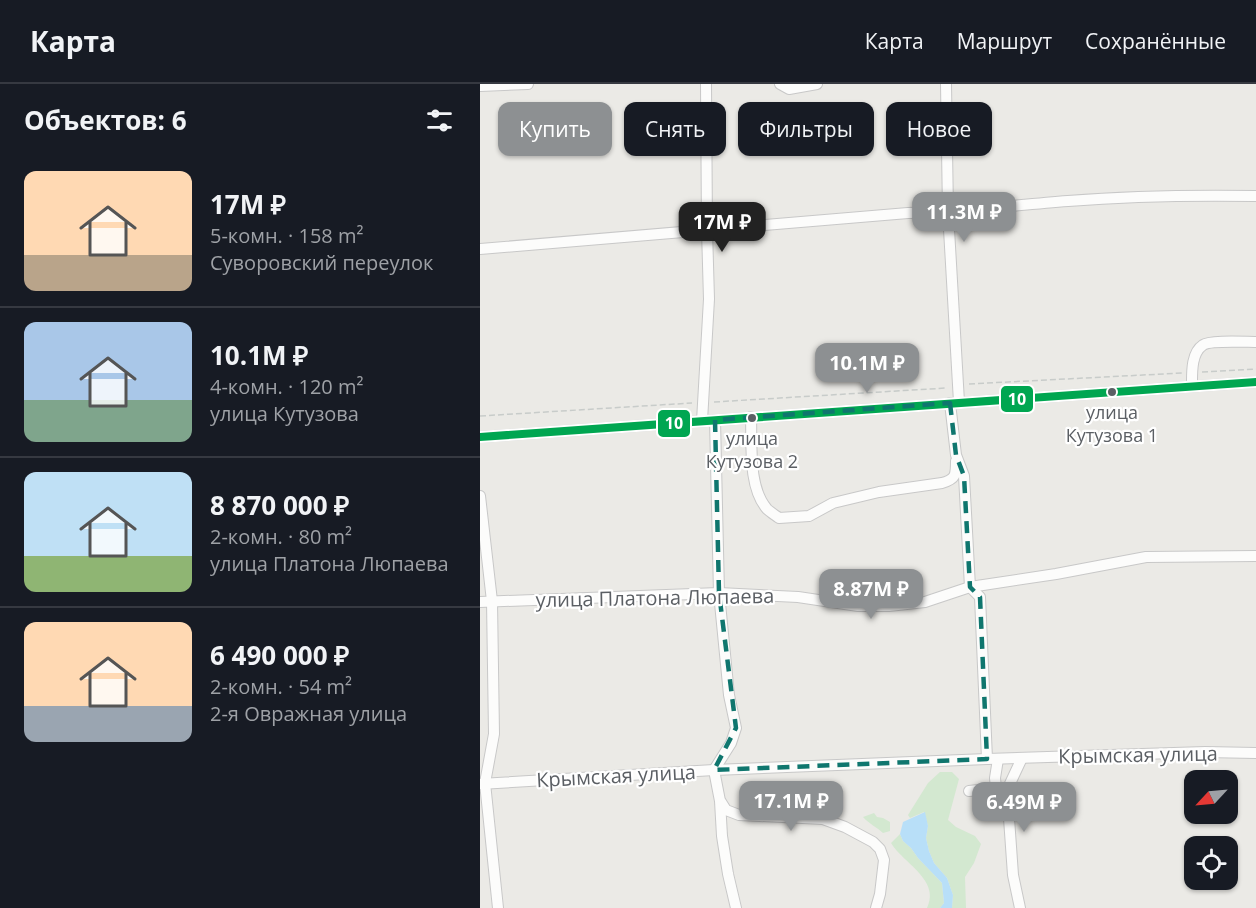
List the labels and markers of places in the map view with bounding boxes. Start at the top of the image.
pin: 11.3M ₽ [909,192,1019,243]
pin: 17M ₽ [680,202,764,253]
pin: 10.1M ₽ [812,343,922,394]
marker: улица Кутузова 1 [1106,386,1118,398]
place label: улица Кутузова 1 [1066,400,1158,447]
marker: улица Кутузова 2 [746,412,758,424]
place label: улица Кутузова 2 [706,426,798,473]
pin: 8.87M ₽ [816,569,926,620]
pin: 17.1M ₽ [736,781,846,832]
pin: 6.49M ₽ [969,782,1079,833]

